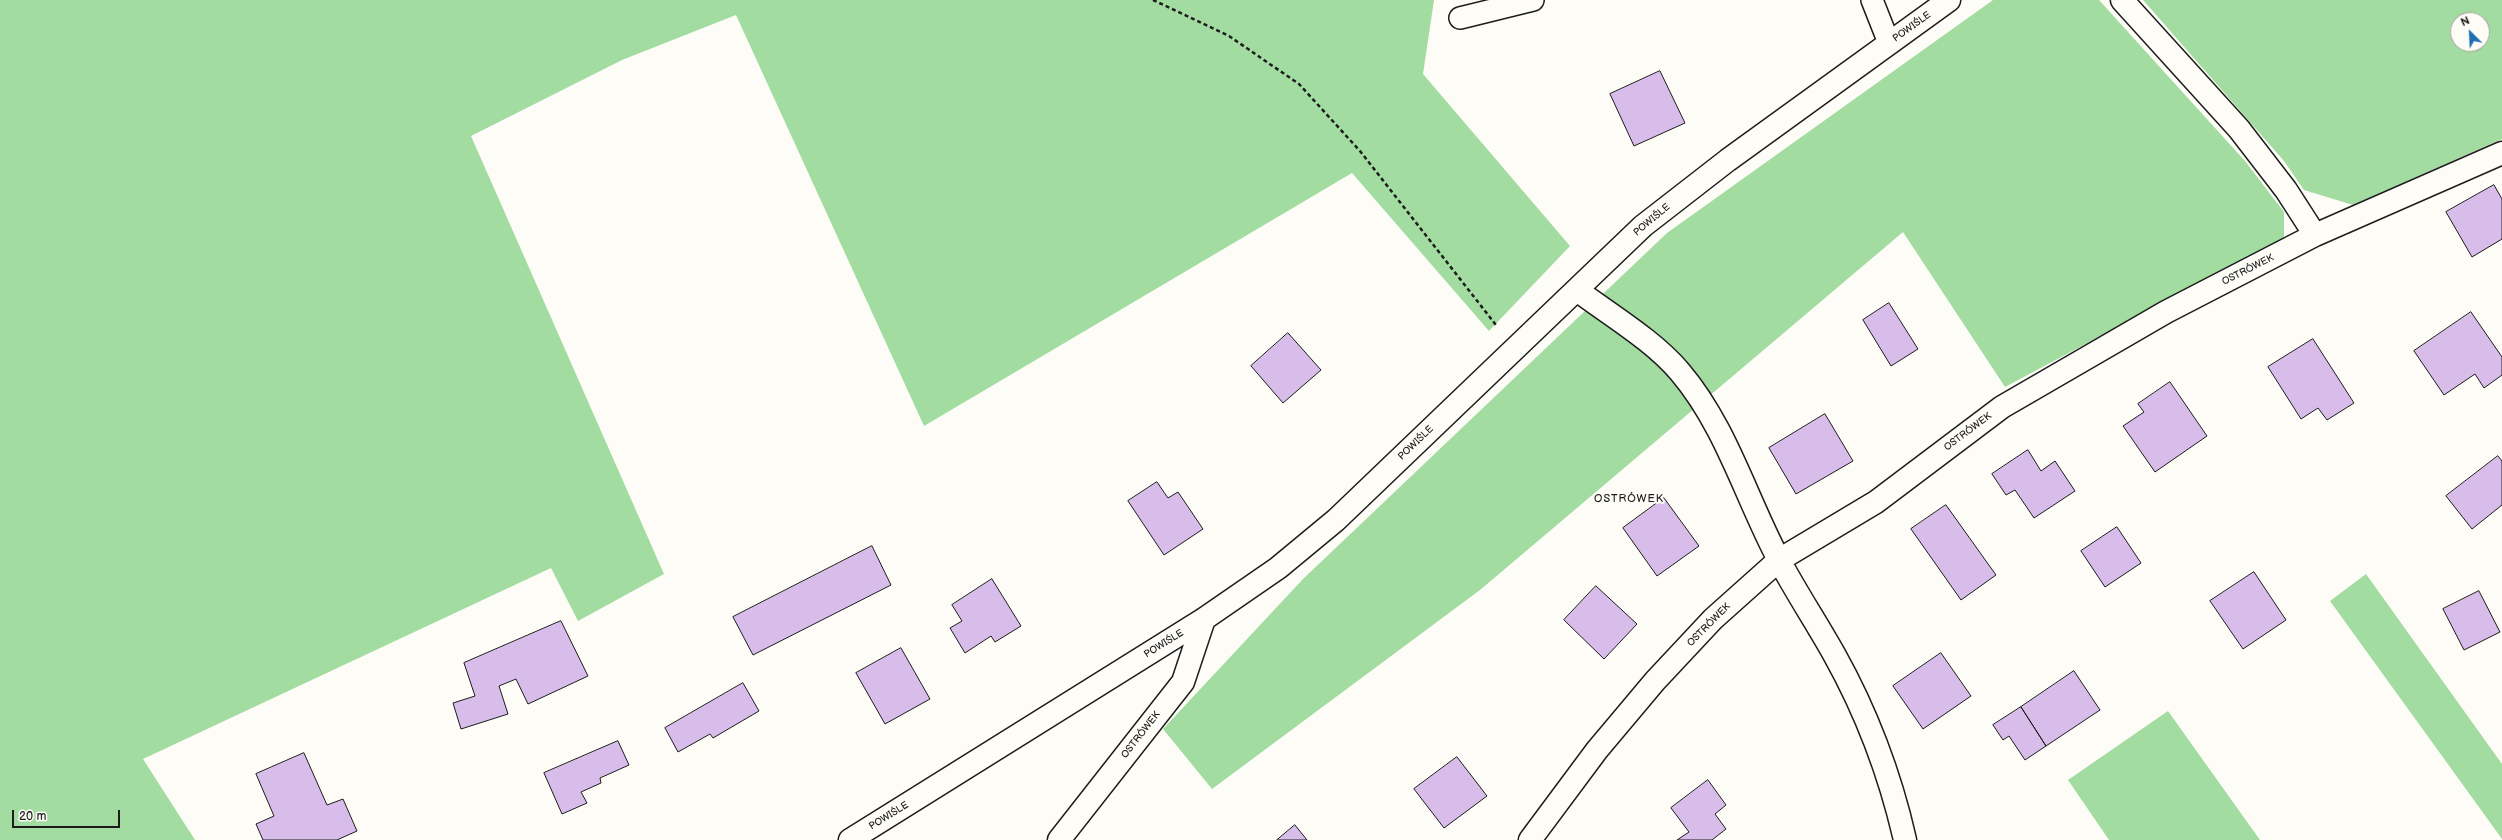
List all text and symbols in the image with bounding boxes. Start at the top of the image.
street label: POWIŚLE [1891,9,1933,45]
north arrow [2450,12,2490,52]
text: N [2459,14,2472,29]
street label: POWIŚLE [1631,201,1673,239]
street label: OSTRÓWEK [2220,252,2276,288]
street label: OSTRÓWEK [1942,410,1994,454]
street label: POWIŚLE [1396,423,1436,463]
district label: OSTRÓWEK [1594,492,1664,506]
street label: OSTRÓWEK [1685,601,1733,649]
street label: POWIŚLE [1142,627,1186,661]
street label: OSTRÓWEK [1119,709,1163,761]
street label: POWIŚLE [867,799,911,833]
scale bar [14,802,122,828]
text: 20 m [19,809,46,824]

